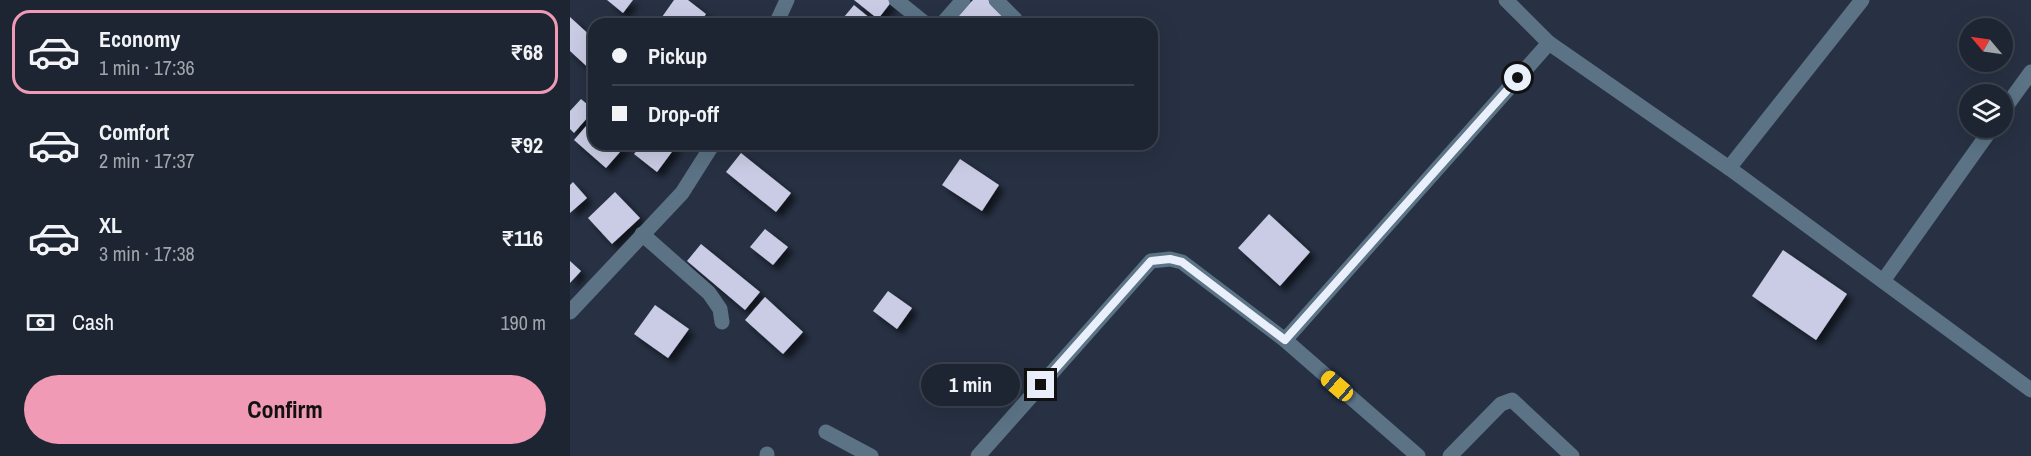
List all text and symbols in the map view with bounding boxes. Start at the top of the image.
north arrow [1959,18,2013,72]
map controls [1959,18,2013,138]
text: Economy [99,24,180,54]
icon: car [27,25,81,79]
text: ₹68 [510,37,543,67]
text: Pickup [648,41,707,71]
text: 1 min · 17:36 [99,54,195,81]
route start [1504,64,1531,91]
button: layers [1959,84,2013,138]
text: Drop-off [648,99,719,129]
text: Comfort [99,117,169,147]
icon: car [27,118,81,172]
text: ₹92 [510,130,543,160]
text: 2 min · 17:37 [99,147,195,174]
text: XL [99,210,122,240]
icon: car [27,211,81,265]
text: ₹116 [501,223,543,253]
text: 3 min · 17:38 [99,240,195,267]
icon: cash [24,306,57,339]
text: Cash [72,307,114,337]
text: 190 m [500,309,546,336]
callout: 1 min [921,364,1020,406]
car [1318,367,1356,405]
text: 1 min [949,371,992,398]
route end [1027,371,1054,398]
button: Confirm [24,375,546,444]

